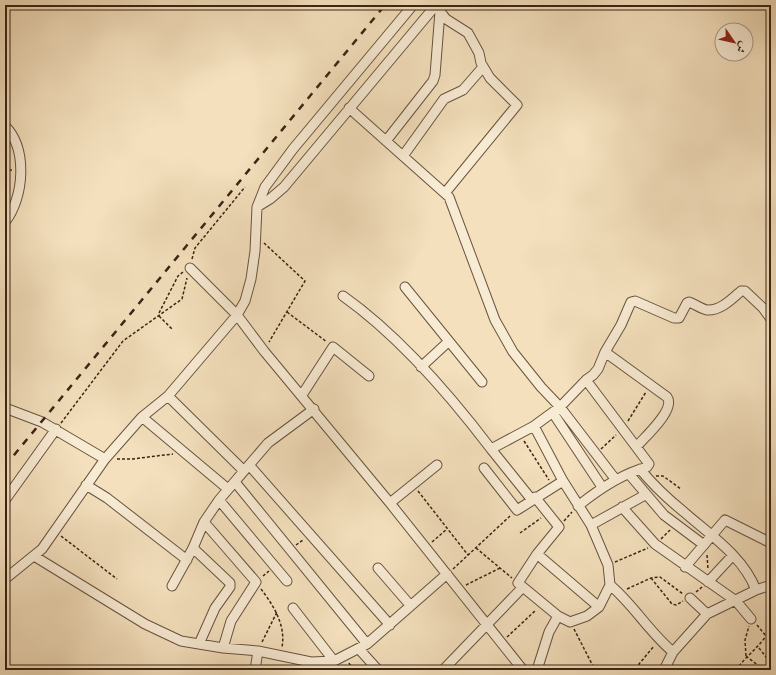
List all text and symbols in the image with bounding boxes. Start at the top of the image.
north arrow [714,22,754,62]
text: ش [733,39,750,56]

